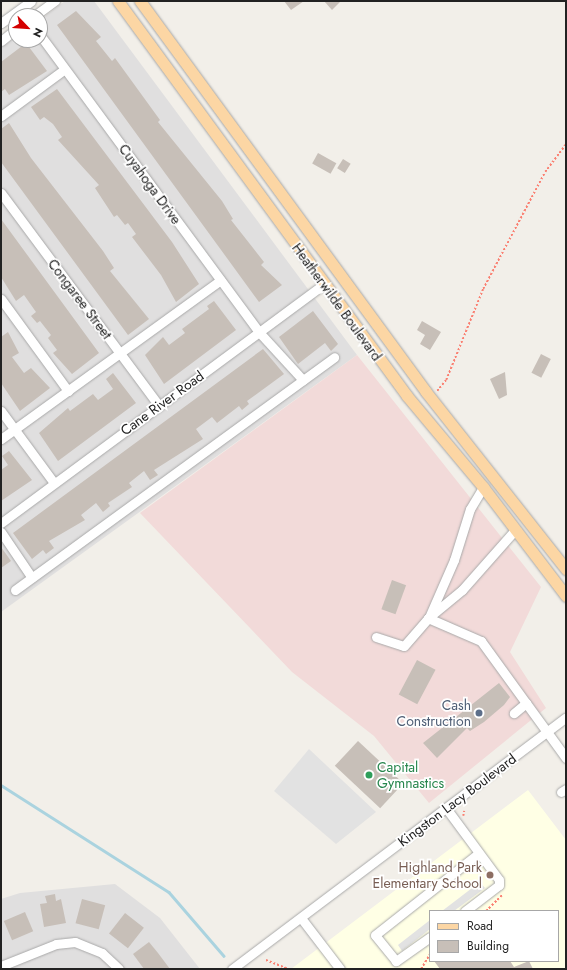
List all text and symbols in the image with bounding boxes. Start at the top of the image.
north arrow [8,8,48,48]
text: N [29,25,47,40]
street label: Cuyahoga Drive [115,141,185,227]
street label: Heatherwilde Boulevard [289,240,385,364]
street label: Congaree Street [44,256,116,342]
street label: Cane River Road [117,367,207,439]
place label: Cash Construction [397,697,471,730]
marker: Cash Construction [474,708,484,718]
street label: Kingston Lacy Boulevard [394,750,520,850]
place label: Capital Gymnastics [377,759,444,792]
marker: Capital Gymnastics [364,770,374,780]
place label: Highland Park Elementary School [372,859,482,892]
marker: Highland Park Elementary School [485,870,495,880]
legend [429,910,559,962]
text: Road [467,917,493,935]
text: Building [467,937,509,955]

